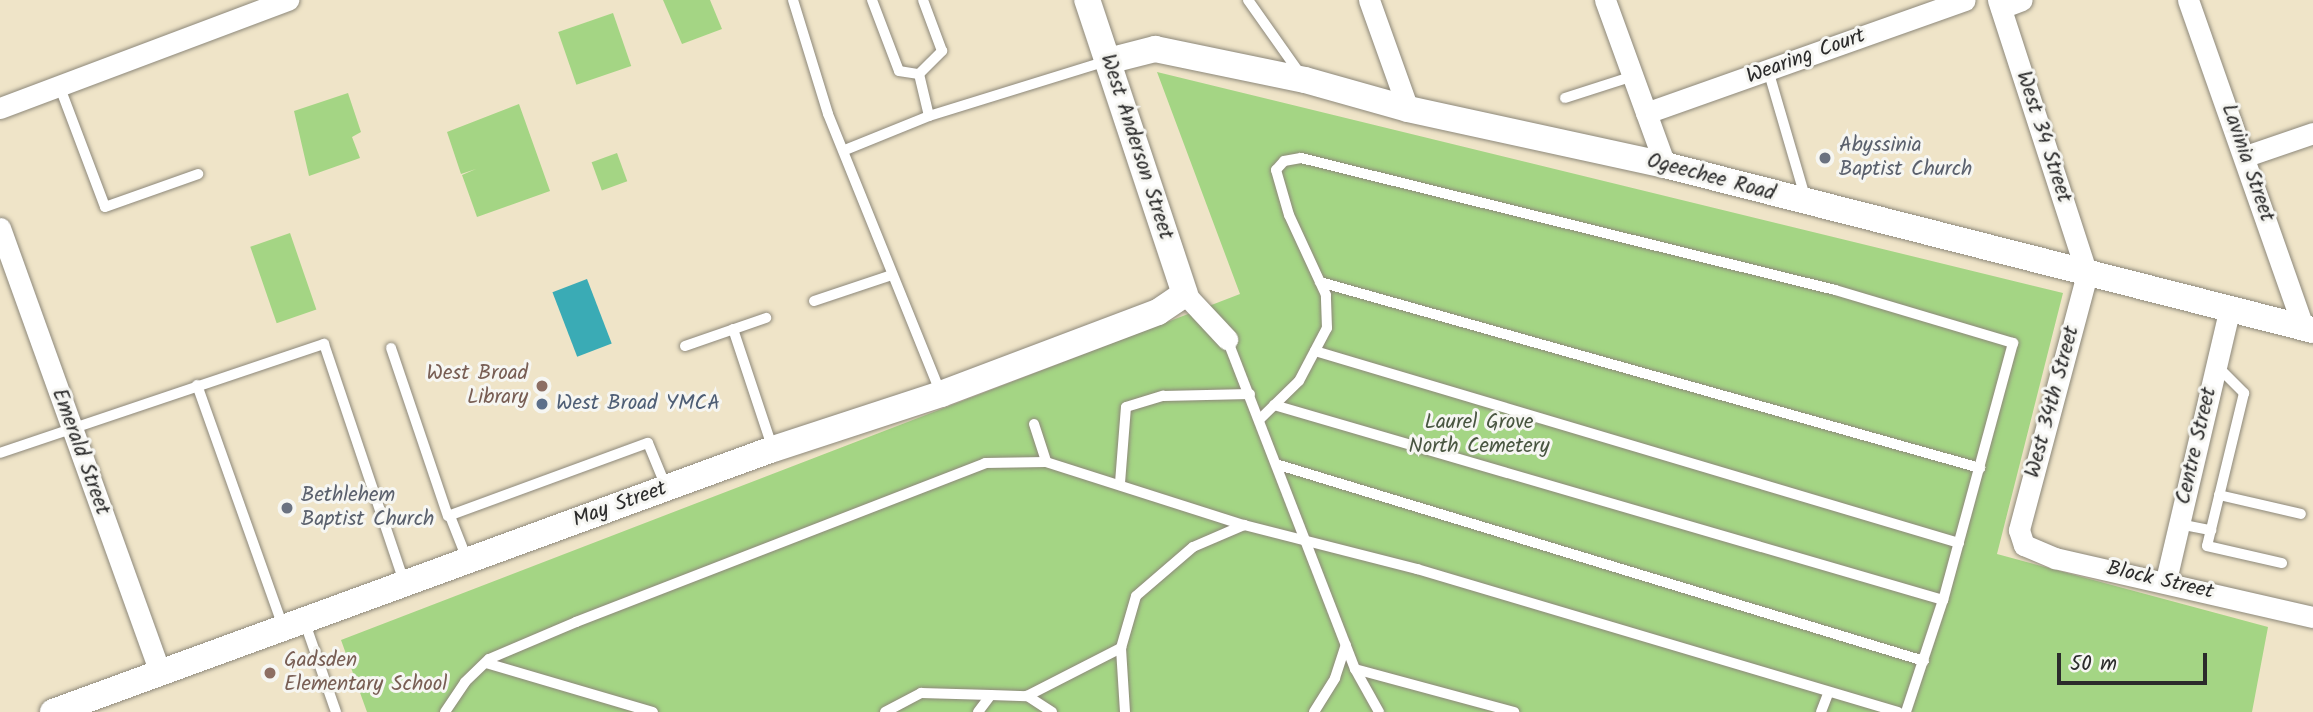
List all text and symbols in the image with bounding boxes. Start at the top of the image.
street label: Wearing Court [1743,24,1869,90]
street label: West Anderson Street [1094,51,1178,243]
street label: West 34 Street [2010,68,2076,206]
street label: Lavinia Street [2215,101,2279,225]
place label: Abyssinia Baptist Church [1839,133,1972,183]
street label: Ogeechee Road [1644,149,1778,207]
marker: Abyssinia Baptist Church [1817,150,1833,166]
street label: West 34th Street [2021,323,2085,481]
place label: West Broad Library [426,361,528,411]
marker: West Broad Library [534,378,550,394]
street label: Emerald Street [45,385,115,519]
street label: Centre Street [2171,385,2223,507]
place label: West Broad YMCA [556,391,720,417]
marker: West Broad YMCA [534,396,550,412]
park label: Laurel Grove North Cemetery [1408,410,1550,460]
street label: May Street [570,476,670,534]
place label: Bethlehem Baptist Church [301,483,434,533]
marker: Bethlehem Baptist Church [279,500,295,516]
street label: Block Street [2104,556,2216,606]
scale bar [2061,638,2212,682]
place label: Gadsden Elementary School [284,648,447,698]
text: 50 m [2070,648,2117,681]
marker: Gadsden Elementary School [262,665,278,681]

